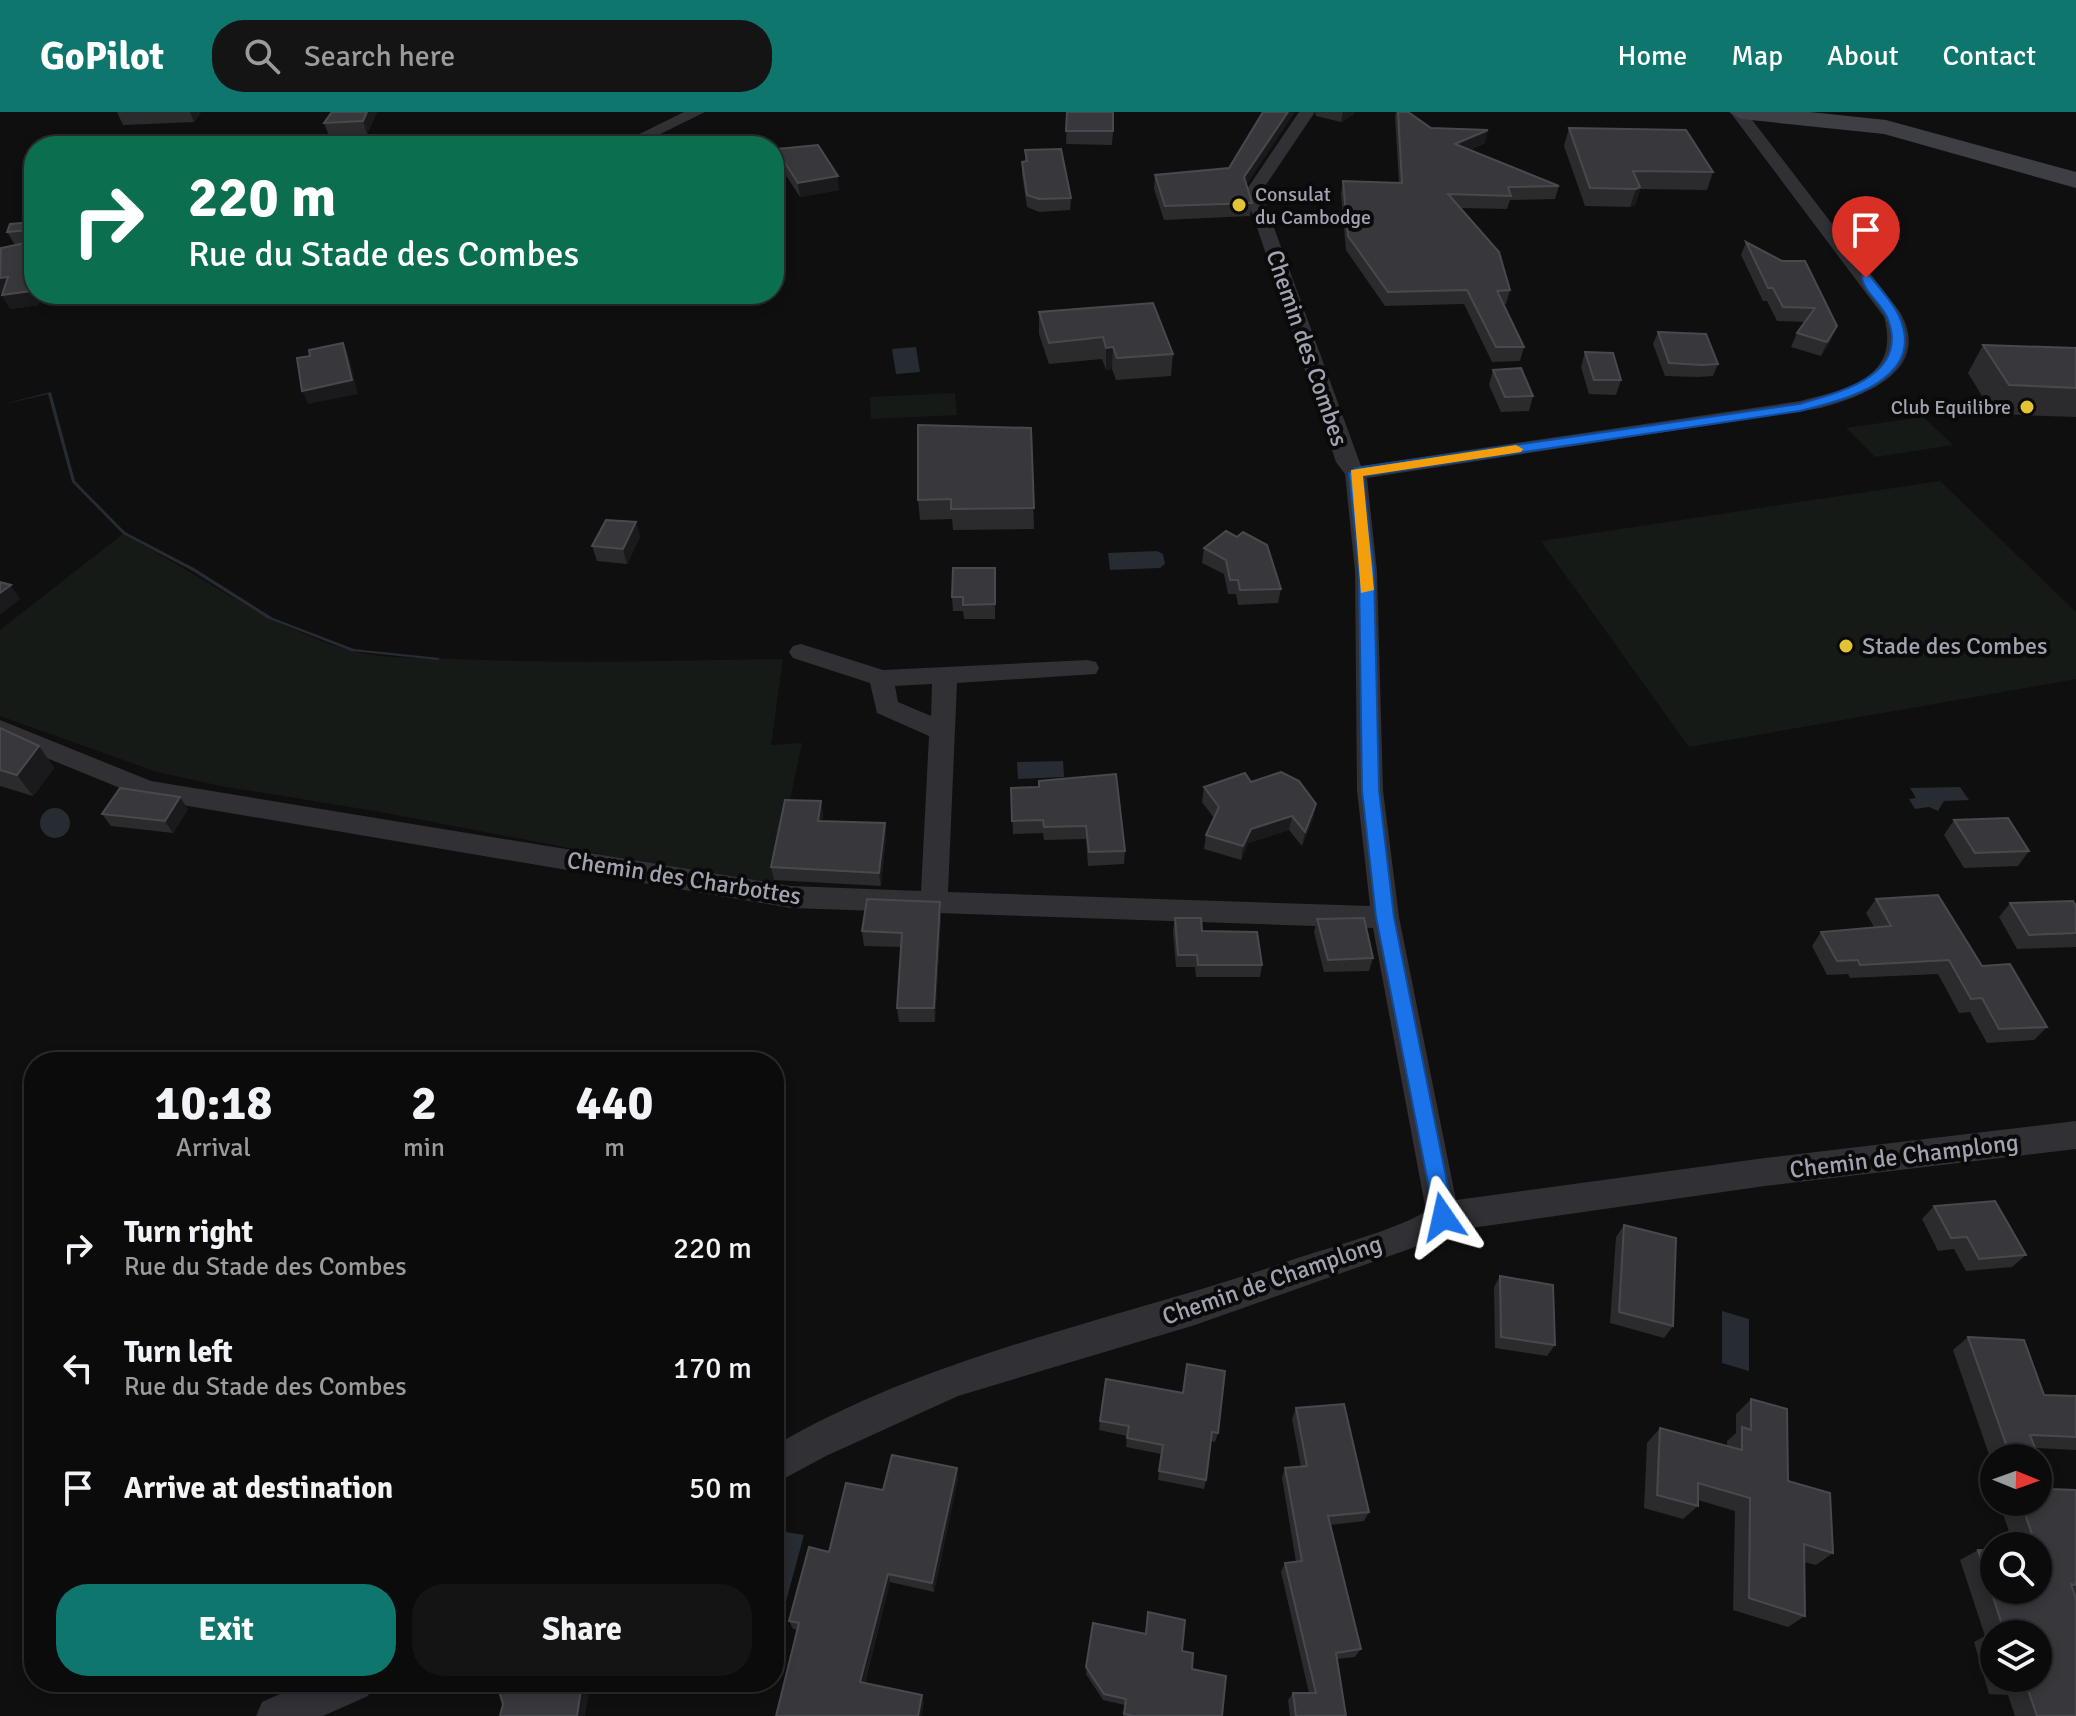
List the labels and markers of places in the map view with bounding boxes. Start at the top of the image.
place label: Consulat du Cambodge [1255,182,1371,230]
marker: Consulat du Cambodge [1230,196,1248,214]
pin [1832,196,1900,278]
place label: Club Equilibre [1891,395,2011,420]
marker: Club Equilibre [2018,398,2036,416]
place label: Stade des Combes [1862,631,2047,661]
marker: Stade des Combes [1837,637,1855,655]

